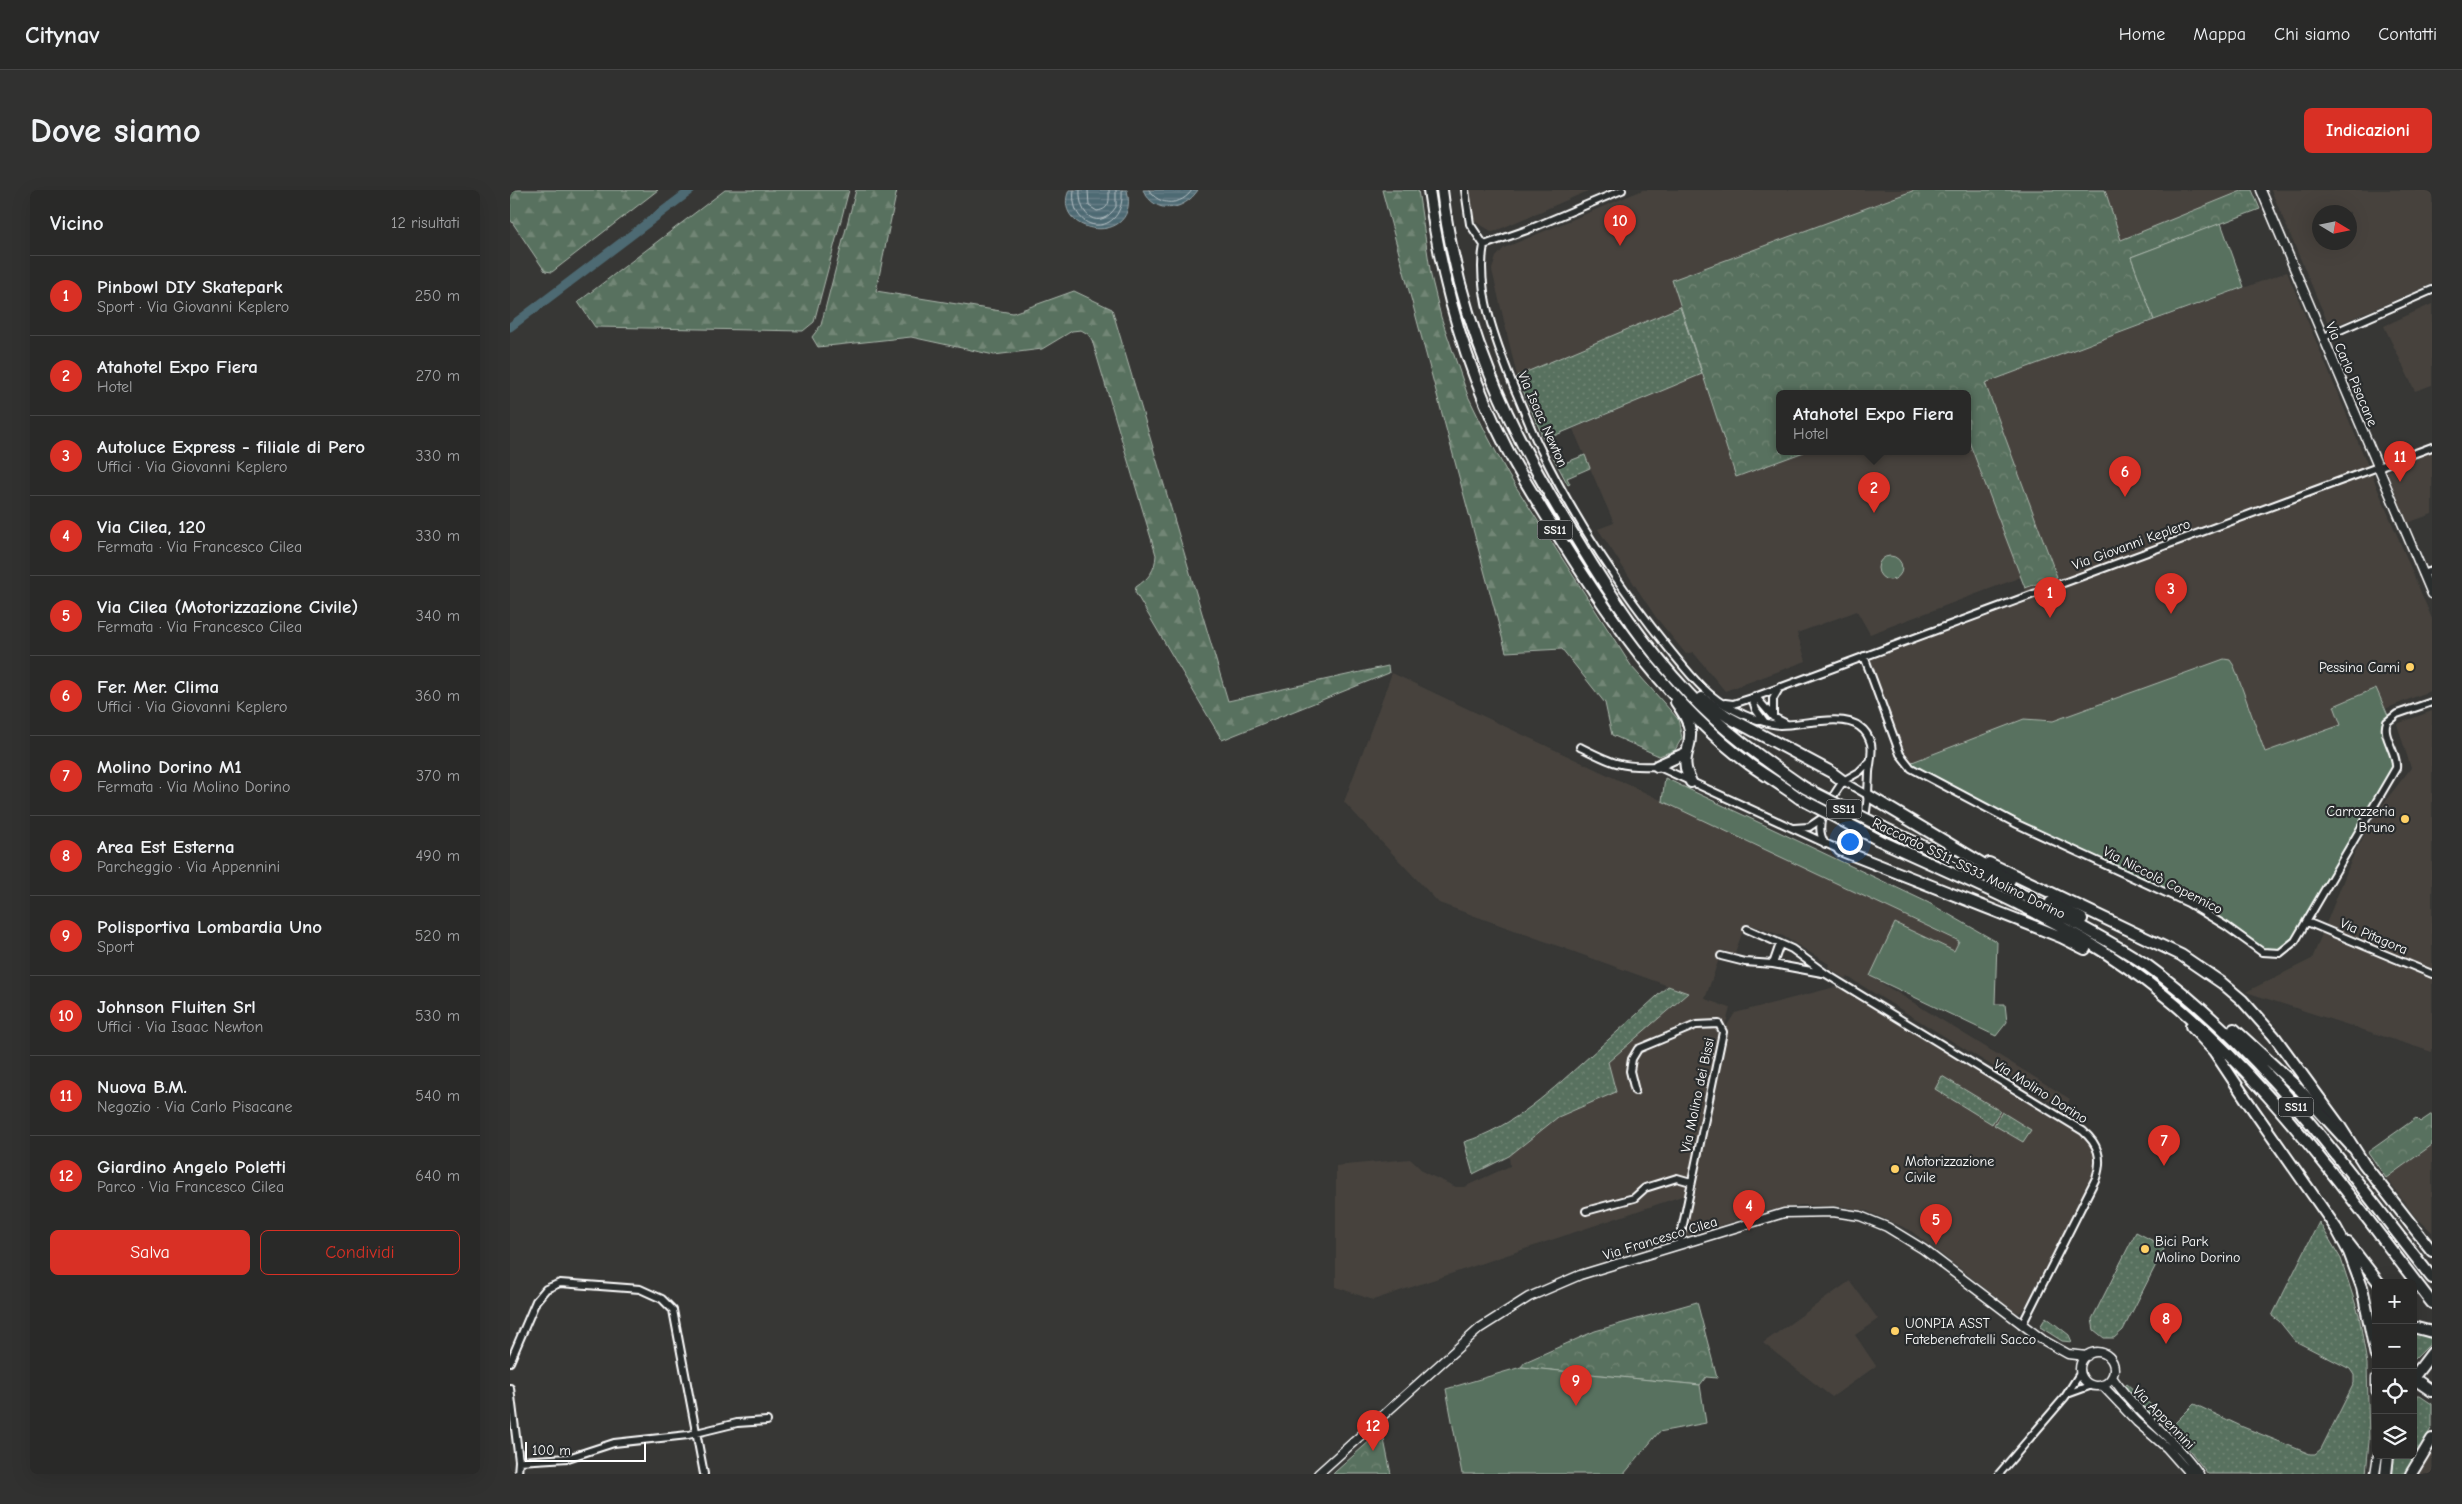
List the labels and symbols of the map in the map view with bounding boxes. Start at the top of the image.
pin: 10 [1604,205,1636,246]
north arrow [2312,205,2357,250]
street label: Via Carlo Pisacane [2322,319,2381,429]
street label: Via Isaac Newton [1514,369,1571,470]
pin: 11 [2384,441,2416,482]
pin: 6 [2109,456,2141,497]
pin: 2 [1858,472,1890,513]
street label: Via Giovanni Keplero [2070,515,2192,574]
road number: SS11 [1538,520,1572,540]
pin: 3 [2155,573,2187,614]
pin: 1 [2034,577,2066,618]
place label: Pessina Carni [2319,659,2400,676]
marker: Pessina Carni [2404,661,2416,673]
road number: SS11 [1826,800,1862,818]
place label: Carrozzeria Bruno [2326,803,2395,836]
marker: Carrozzeria Bruno [2399,813,2411,825]
street label: Raccordo SS11-SS33 Molino Dorino [1869,814,2068,923]
your location [1837,829,1863,855]
street label: Via Niccolò Copernico [2100,843,2225,918]
street label: Via Pitagora [2337,915,2410,958]
street label: Via Molino dei Bissi [1677,1036,1718,1154]
street label: Via Molino Dorino [1990,1056,2091,1127]
road number: SS11 [2278,1098,2314,1116]
pin: 7 [2148,1125,2180,1166]
place label: Motorizzazione Civile [1905,1153,1994,1186]
marker: Motorizzazione Civile [1889,1163,1901,1175]
pin: 4 [1733,1190,1765,1231]
pin: 5 [1920,1204,1952,1245]
street label: Via Francesco Cilea [1601,1213,1719,1264]
place label: Bici Park Molino Dorino [2155,1233,2240,1266]
marker: Bici Park Molino Dorino [2139,1243,2151,1255]
pin: 8 [2150,1303,2182,1344]
place label: UONPIA ASST Fatebenefratelli Sacco [1905,1315,2036,1348]
marker: UONPIA ASST Fatebenefratelli Sacco [1889,1325,1901,1337]
pin: 9 [1560,1365,1592,1406]
street label: Via Appennini [2129,1382,2198,1453]
pin: 12 [1357,1410,1389,1451]
scale bar [525,1439,646,1462]

